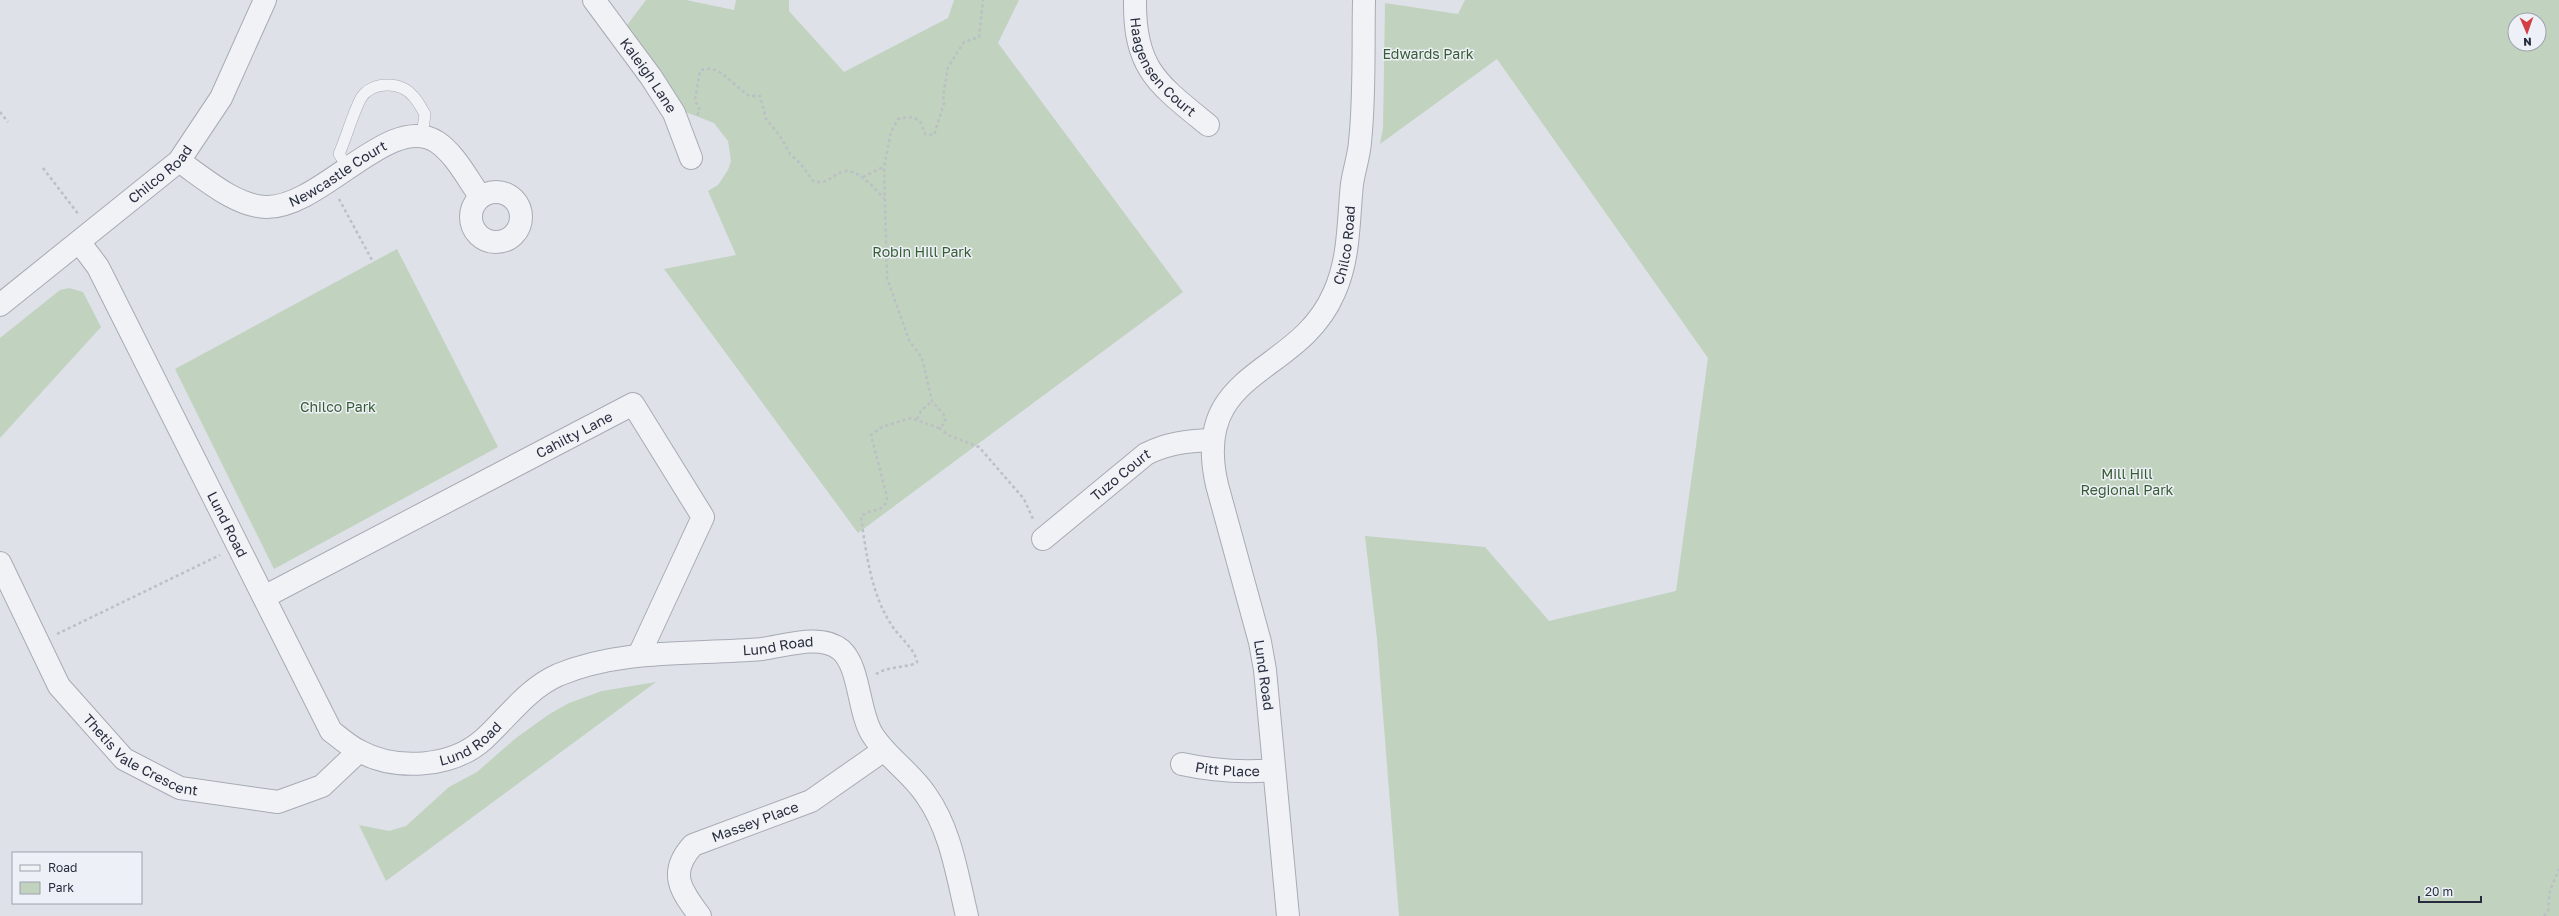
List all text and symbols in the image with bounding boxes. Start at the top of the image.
north arrow [2507,12,2547,52]
street label: Haagensen Court [1127,17,1200,120]
street label: Kaleigh Lane [617,34,681,116]
text: N [2523,36,2532,49]
park label: Edwards Park [1382,45,1474,62]
street label: Newcastle Court [286,137,389,210]
street label: Chilco Road [124,142,195,207]
street label: Chilco Road [1329,205,1358,287]
park label: Robin Hill Park [872,243,972,260]
park label: Chilco Park [300,398,376,415]
street label: Cahilty Lane [533,407,615,461]
street label: Tuzo Court [1087,444,1153,504]
park label: Mill Hill Regional Park [2080,465,2174,498]
street label: Lund Road [204,488,251,560]
street label: Lund Road [742,632,814,658]
street label: Lund Road [1251,638,1278,711]
street label: Thetis Vale Crescent [80,710,199,798]
street label: Lund Road [437,718,505,769]
street label: Pitt Place [1194,758,1260,779]
street label: Massey Place [709,797,801,845]
legend [12,852,142,904]
text: Road [48,860,77,875]
scale bar [2419,878,2481,904]
text: Park [48,880,74,895]
text: 20 m [2425,884,2453,899]

